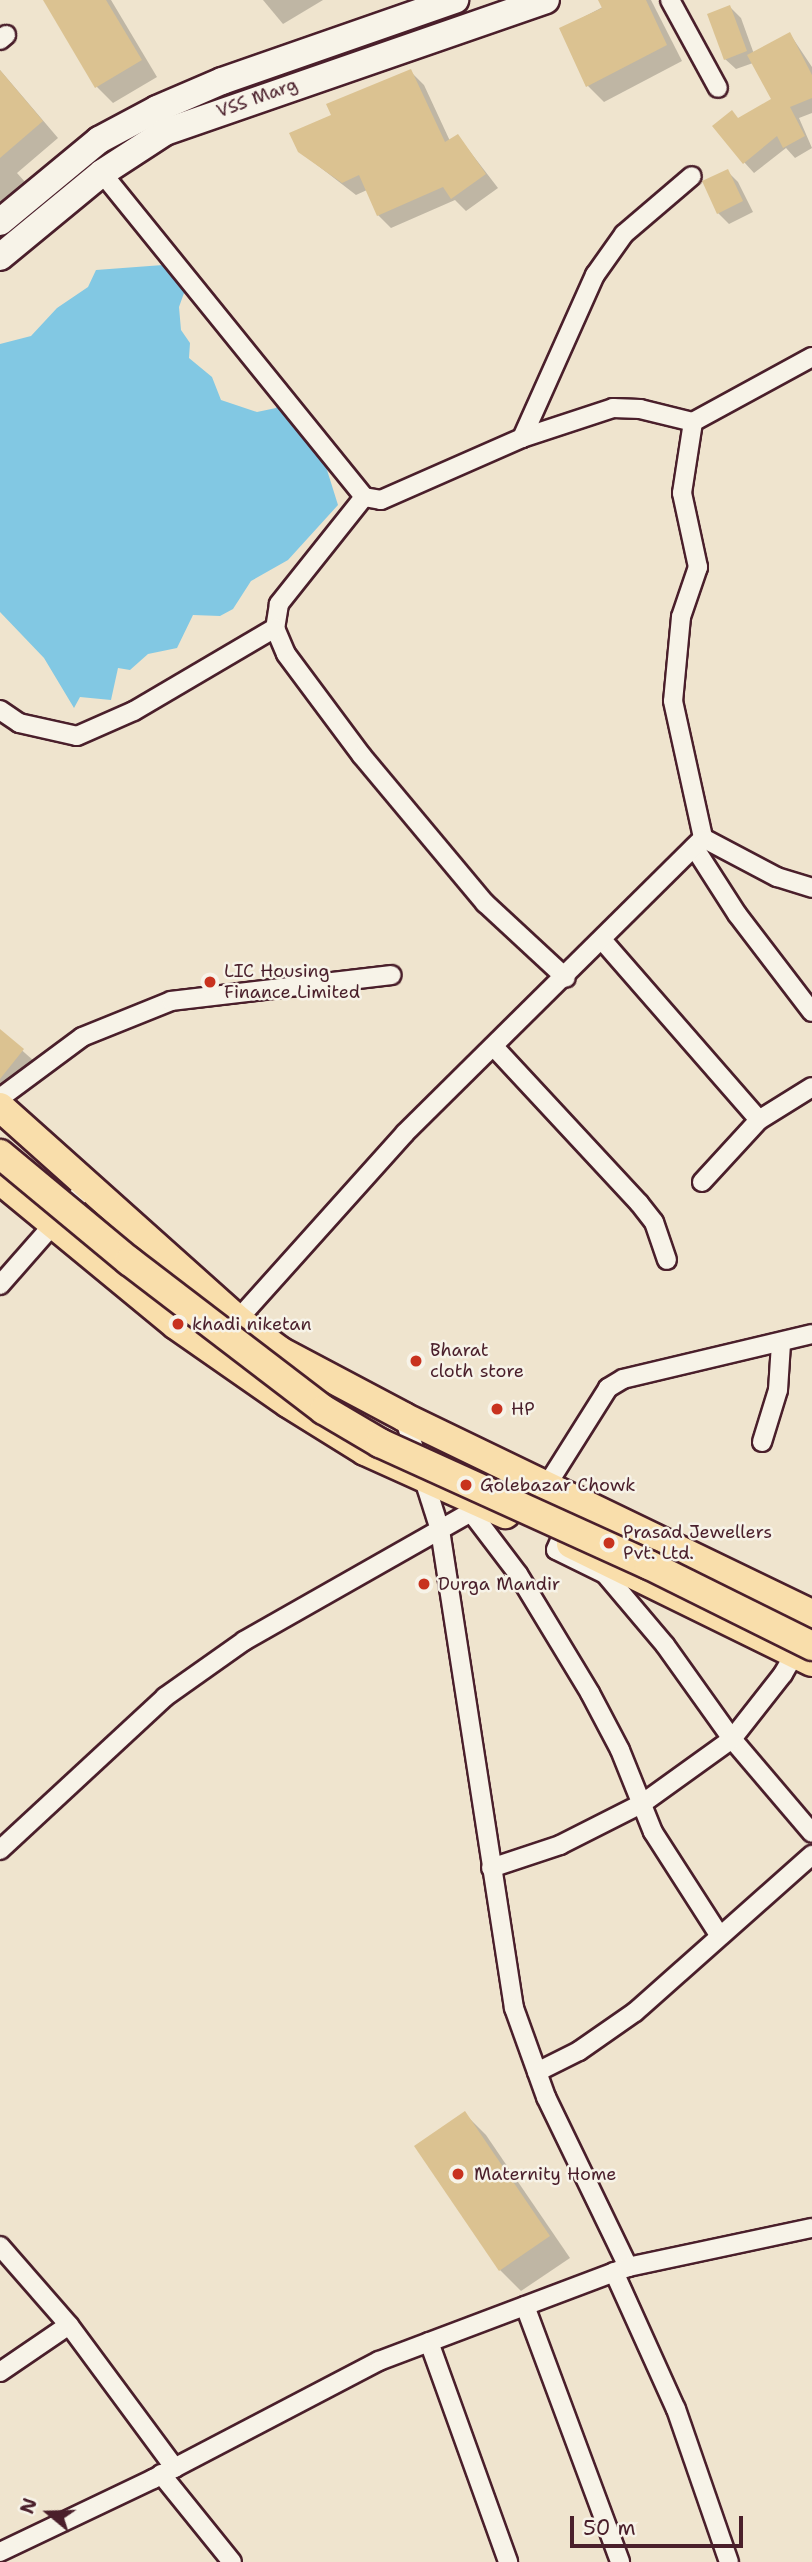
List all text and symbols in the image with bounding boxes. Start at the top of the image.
street label: VSS Marg [214,73,300,123]
place label: LIC Housing Finance Limited [224,961,360,1004]
marker: LIC Housing Finance Limited [202,974,218,990]
place label: khadi niketan [192,1313,312,1335]
marker: khadi niketan [170,1316,186,1332]
place label: Bharat cloth store [430,1340,524,1382]
marker: Bharat cloth store [408,1353,424,1369]
place label: HP [511,1398,535,1420]
marker: HP [489,1401,505,1417]
place label: Golebazar Chowk [480,1474,636,1496]
marker: Golebazar Chowk [458,1477,474,1493]
place label: Prasad Jewellers Pvt. Ltd. [623,1522,772,1564]
marker: Prasad Jewellers Pvt. Ltd. [601,1535,617,1551]
place label: Durga Mandir [438,1573,560,1595]
marker: Durga Mandir [416,1576,432,1592]
place label: Maternity Home [474,2163,617,2185]
marker: Maternity Home [448,2164,468,2184]
north arrow [14,2478,84,2548]
text: N [14,2495,43,2517]
scale bar [574,2502,747,2546]
text: 50 m [583,2514,636,2542]

